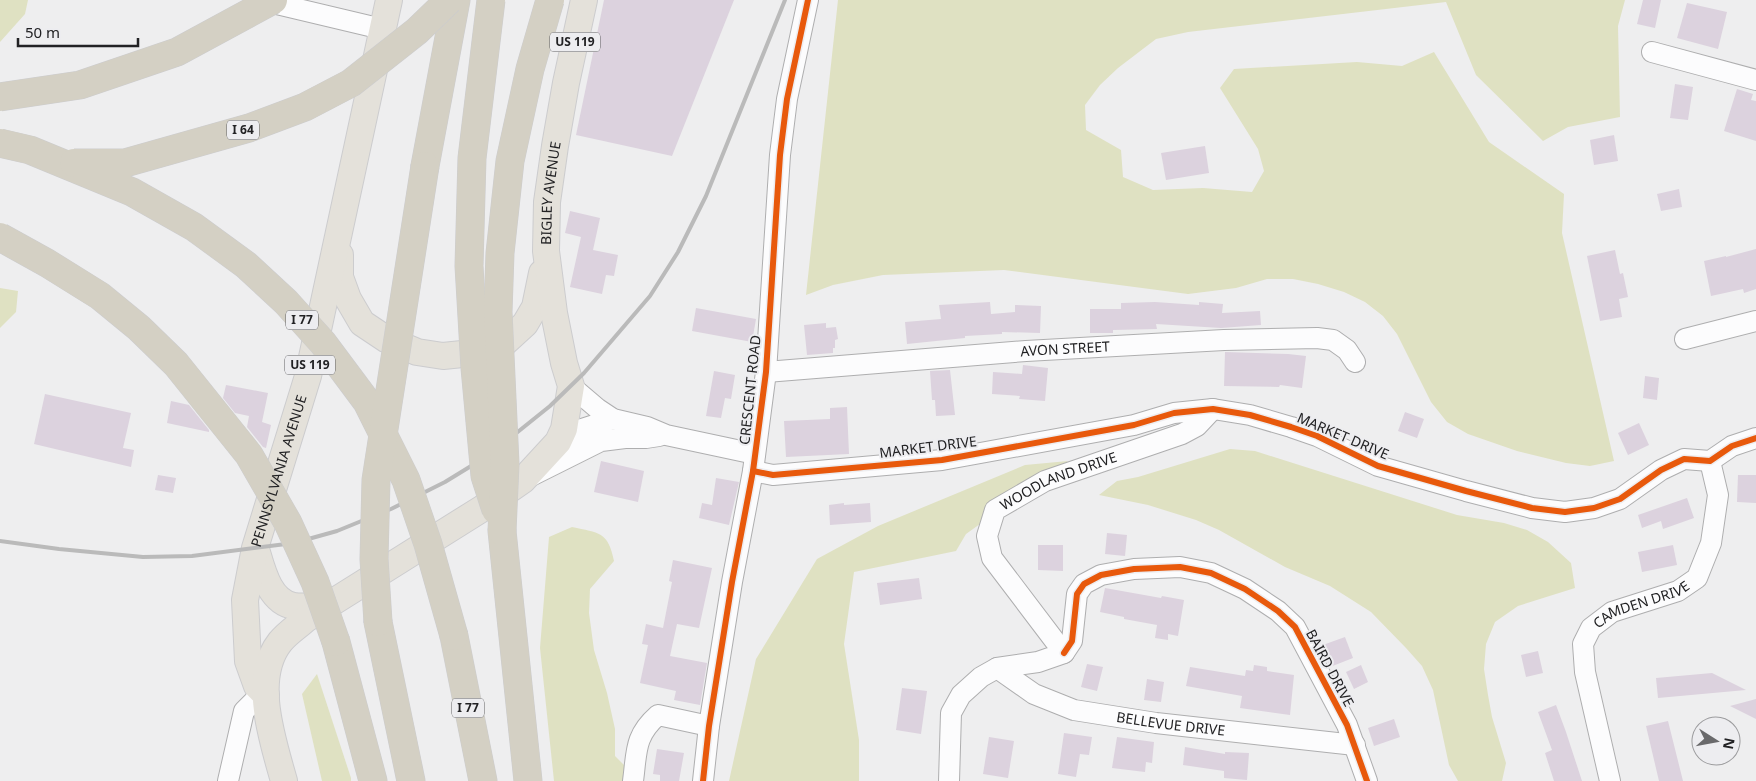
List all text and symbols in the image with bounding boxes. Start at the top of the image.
scale bar [18,15,138,47]
text: 50 m [25,22,60,42]
road number: US 119 [550,32,600,52]
road number: I 64 [227,120,259,140]
street label: BIGLEY AVENUE [536,140,565,245]
road number: I 77 [286,310,318,330]
street label: CRESCENT ROAD [734,334,765,446]
street label: AVON STREET [1020,336,1110,360]
road number: US 119 [285,356,335,374]
street label: PENNSYLVANIA AVENUE [246,392,311,549]
street label: MARKET DRIVE [1294,408,1392,463]
street label: MARKET DRIVE [878,431,978,462]
street label: WOODLAND DRIVE [996,447,1119,514]
street label: CAMDEN DRIVE [1589,576,1693,632]
street label: BAIRD DRIVE [1302,626,1359,710]
road number: I 77 [452,698,484,718]
street label: BELLEVUE DRIVE [1115,707,1226,740]
north arrow [1691,716,1741,766]
text: N [1719,736,1740,751]

